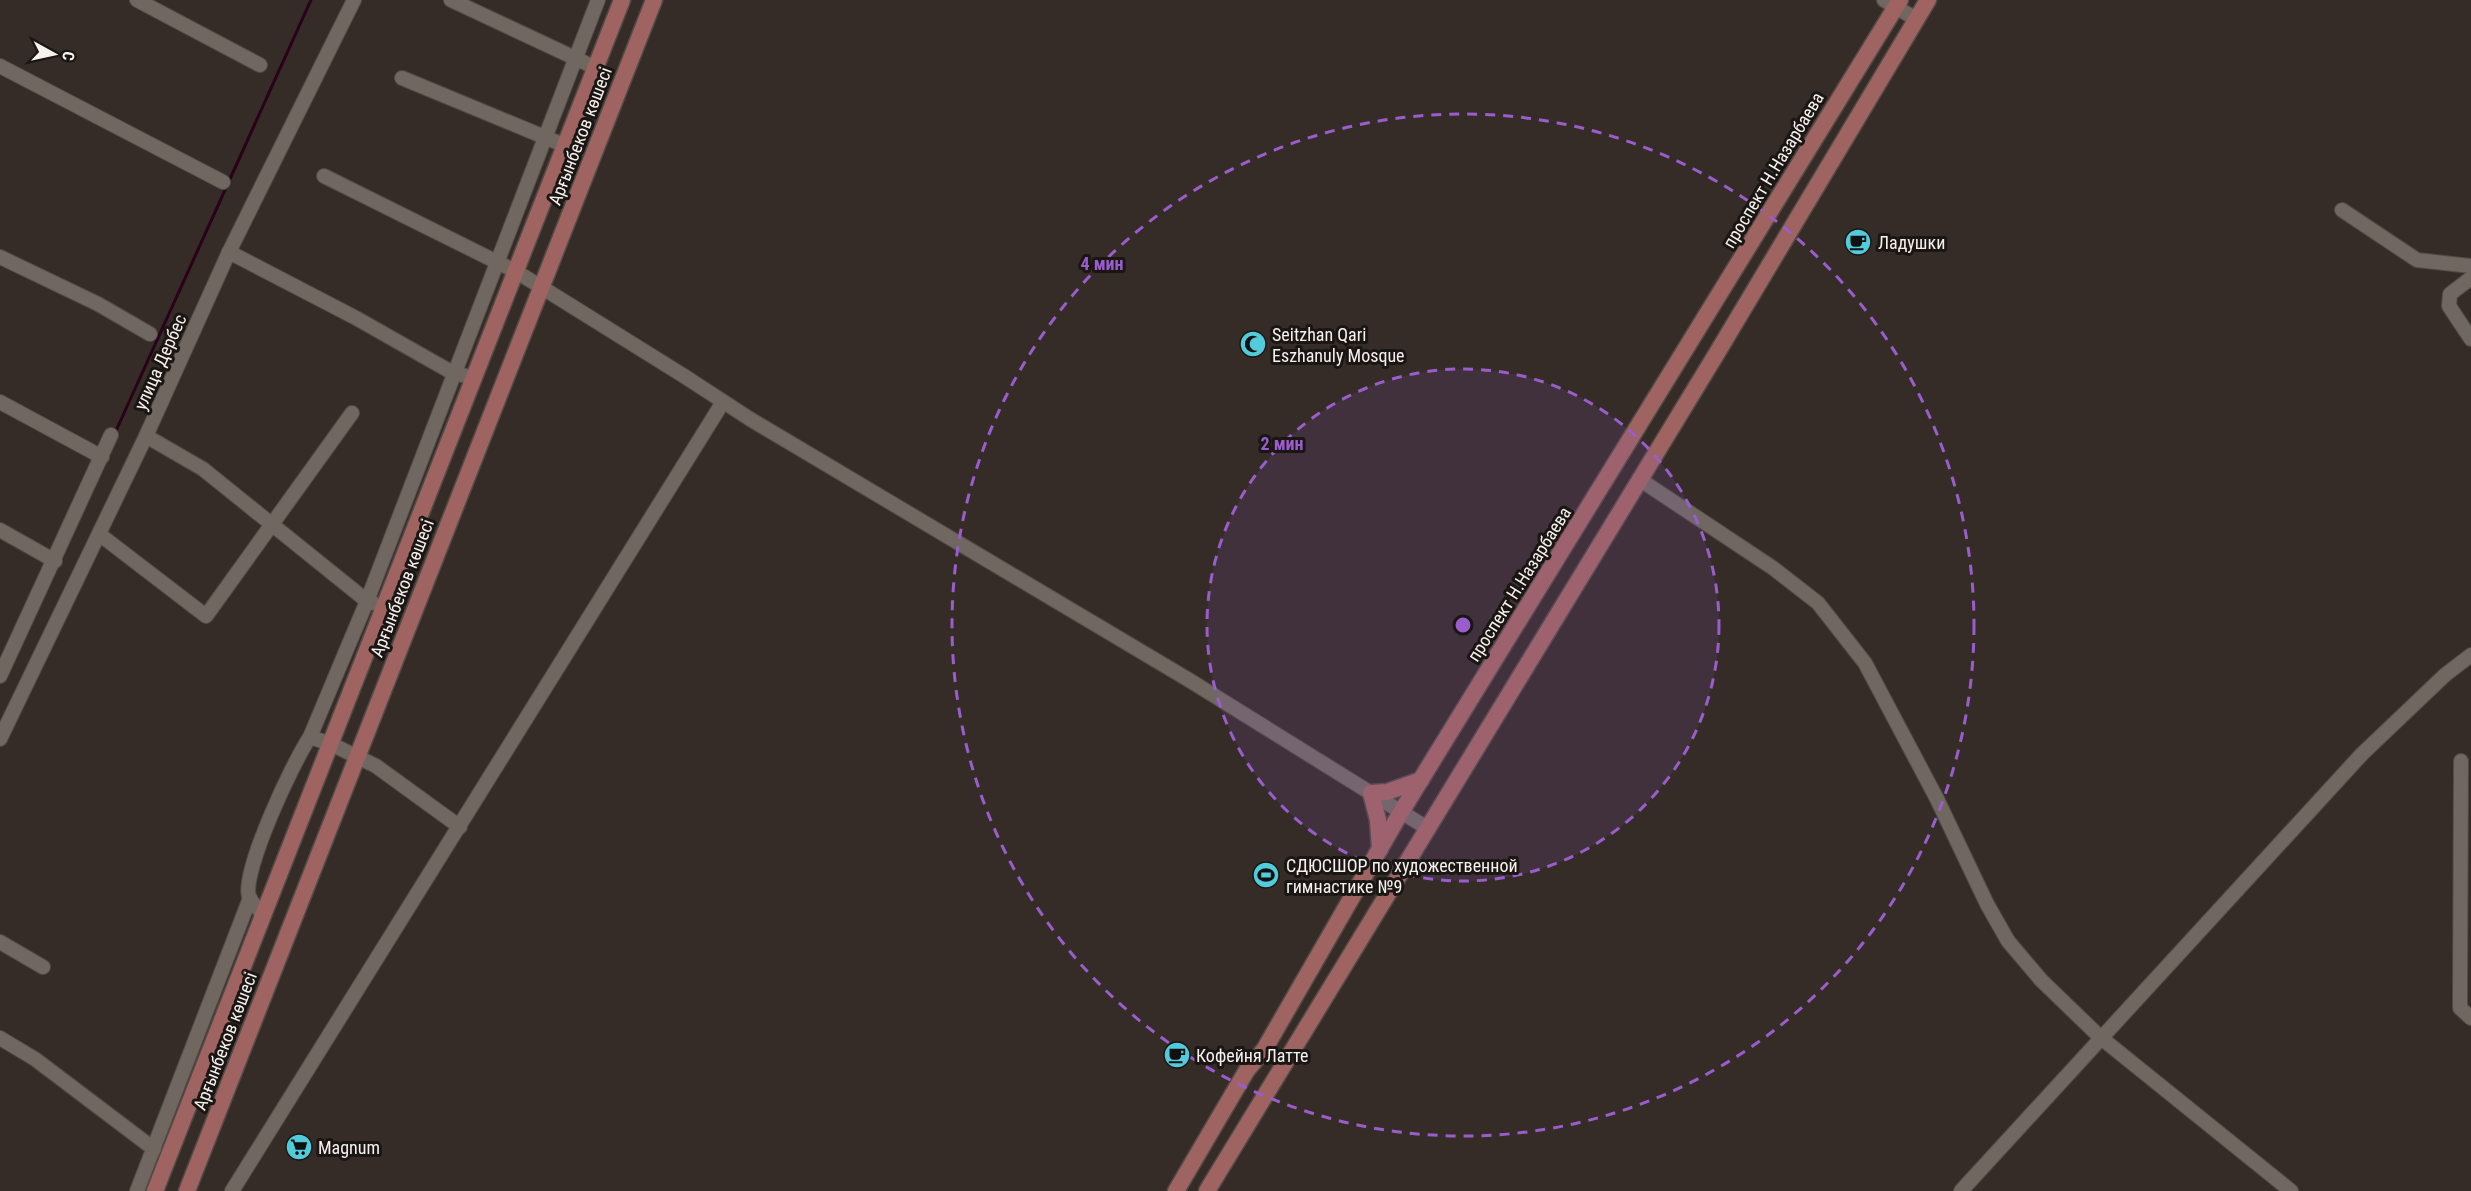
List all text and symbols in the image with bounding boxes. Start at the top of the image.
north arrow [24,24,84,84]
text: С [58,50,78,62]
street label: Арғынбеков көшесі [544,64,616,208]
street label: проспект Н.Назарбаева [1718,88,1828,252]
cafe icon: Ладушки [1843,227,1873,257]
place label: Ладушки [1878,232,1945,253]
text: 4 мин [1080,253,1124,274]
street label: улица Дербес [130,311,190,413]
place label: Seitzhan Qari Eszhanuly Mosque [1272,324,1405,366]
mosque icon: Seitzhan Qari Eszhanuly Mosque [1238,329,1268,359]
text: 2 мин [1260,433,1304,454]
street label: проспект Н.Назарбаева [1463,503,1575,665]
street label: Арғынбеков көшесі [366,516,438,660]
centre of rings [1453,615,1473,635]
place label: СДЮСШОР по художественной гимнастике №9 [1286,855,1518,897]
sports icon: СДЮСШОР по художественной гимнастике №9 [1251,860,1281,890]
street label: Арғынбеков көшесі [189,969,261,1113]
cafe icon: Кофейня Латте [1162,1040,1192,1070]
place label: Кофейня Латте [1196,1045,1308,1066]
supermarket icon: Magnum [284,1132,314,1162]
place label: Magnum [318,1137,380,1158]

